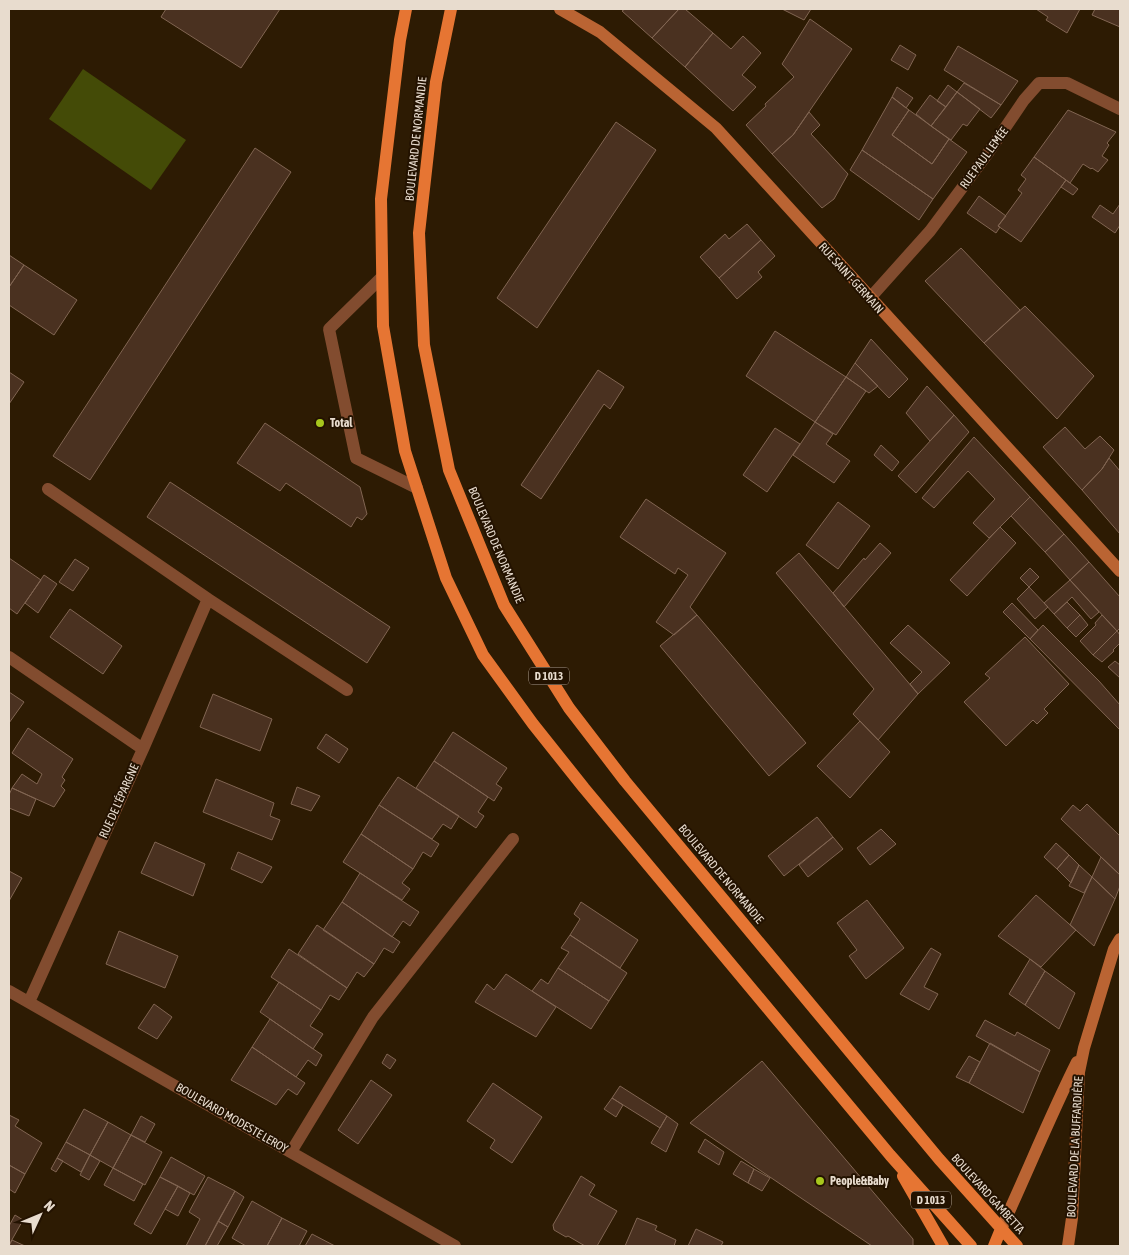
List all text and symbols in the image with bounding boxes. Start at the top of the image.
street label: BOULEVARD DE NORMANDIE [403,76,429,202]
street label: RUE PAUL LEMÉE [957,125,1011,191]
street label: RUE SAINT-GERMAIN [816,240,886,316]
place label: Total [330,416,353,430]
marker: Total [314,417,326,429]
street label: BOULEVARD DE NORMANDIE [465,485,527,605]
road number: D 1013 [529,668,569,684]
street label: RUE DE L'ÉPARGNE [96,762,142,840]
street label: BOULEVARD DE NORMANDIE [676,822,766,926]
street label: BOULEVARD DE LA BUFFARDIÈRE [1064,1076,1086,1218]
street label: BOULEVARD MODESTE LEROY [174,1080,291,1156]
street label: BOULEVARD GAMBETTA [949,1151,1028,1237]
place label: People&Baby [830,1174,889,1188]
marker: People&Baby [814,1175,826,1187]
north arrow [15,1190,65,1240]
road number: D 1013 [911,1192,951,1208]
text: N [41,1197,58,1214]

